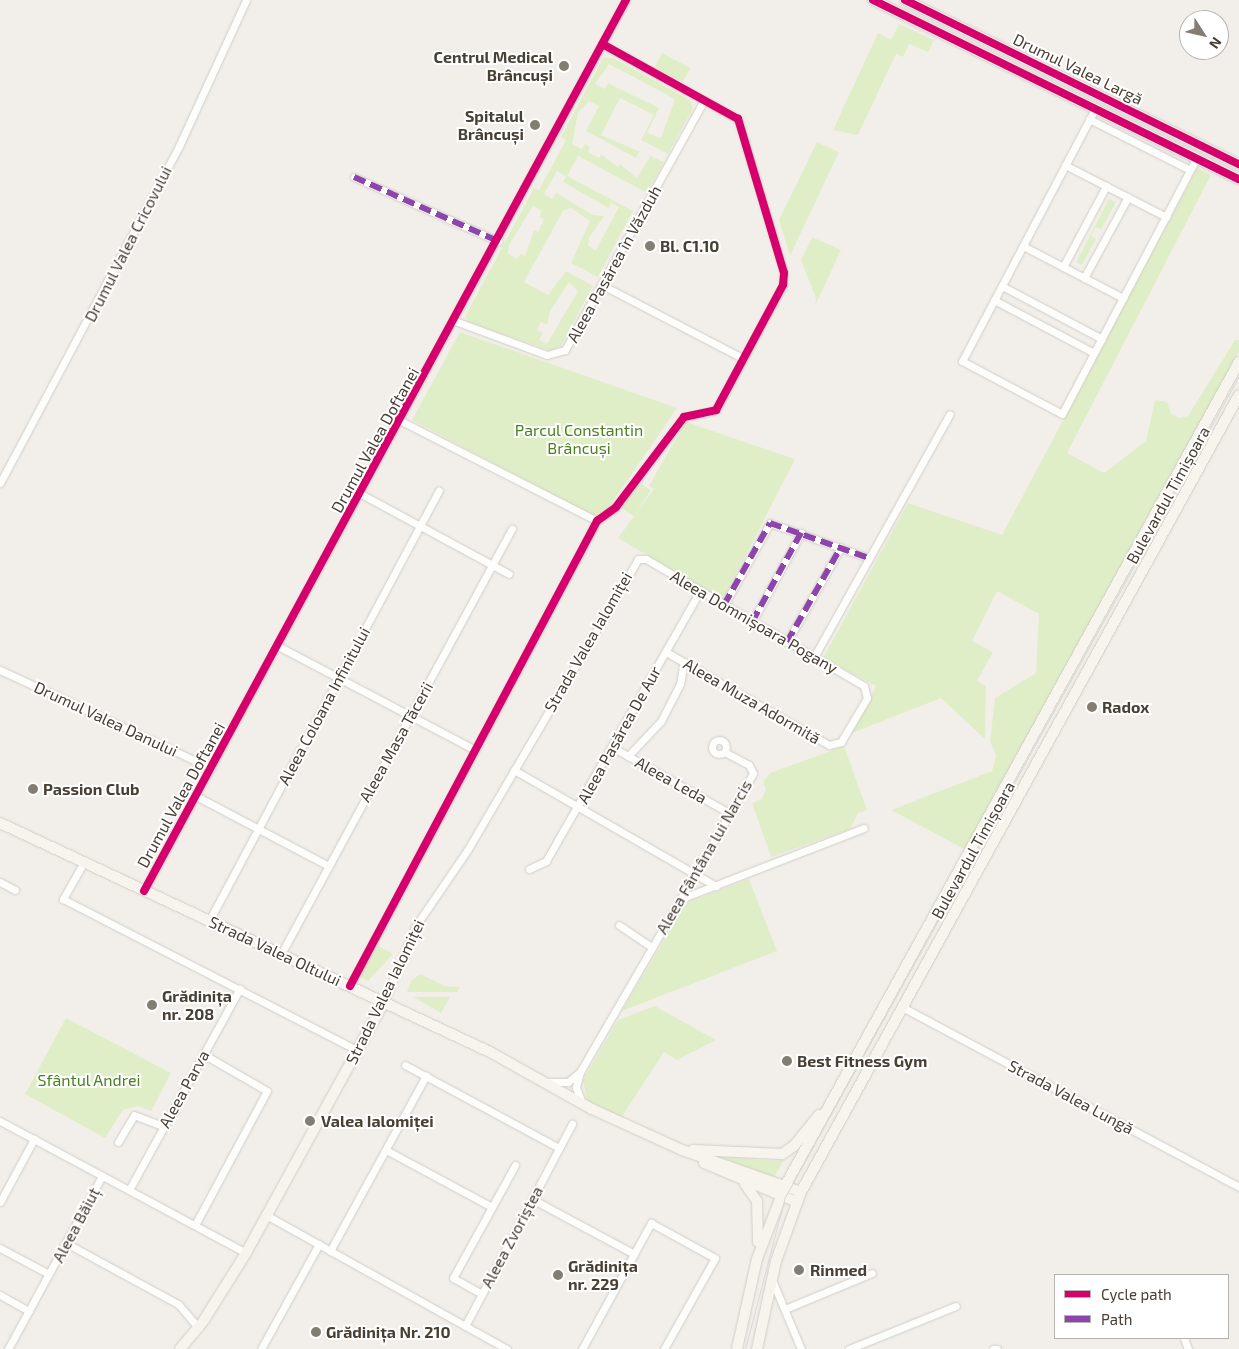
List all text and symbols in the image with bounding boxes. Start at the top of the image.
north arrow [1179,10,1229,60]
street label: Drumul Valea Largă [1010,29,1146,109]
text: N [1206,34,1226,52]
place label: Centrul Medical Brâncuși [433,47,553,85]
marker: Centrul Medical Brâncuși [557,59,571,73]
place label: Spitalul Brâncuși [458,106,524,144]
marker: Spitalul Brâncuși [528,118,542,132]
street label: Drumul Valea Cricovului [80,163,176,325]
street label: Aleea Pasărea în Văzduh [563,182,665,346]
place label: Bl. C1.10 [660,236,719,256]
marker: Bl. C1.10 [644,240,656,252]
street label: Drumul Valea Doftanei [327,364,423,516]
park label: Parcul Constantin Brâncuși [515,420,643,458]
street label: Bulevardul Timișoara [1122,423,1214,567]
street label: Aleea Domnișoara Pogany [667,566,841,678]
street label: Strada Valea Ialomiței [540,568,636,716]
street label: Aleea Coloana Infinitului [274,624,374,788]
street label: Aleea Muza Adormită [680,654,824,748]
street label: Aleea Pasărea De Aur [573,663,665,807]
street label: Drumul Valea Danului [31,677,181,761]
street label: Aleea Masa Tăcerii [355,678,437,806]
place label: Radox [1102,697,1149,717]
marker: Radox [1086,701,1098,713]
street label: Drumul Valea Doftanei [133,719,229,871]
street label: Aleea Leda [632,752,710,808]
street label: Aleea Fântâna lui Narcis [652,777,756,937]
street label: Bulevardul Timișoara [927,778,1019,922]
place label: Passion Club [43,779,140,799]
marker: Passion Club [27,783,39,795]
street label: Strada Valea Oltului [206,912,344,990]
street label: Strada Valea Ialomiței [342,916,428,1068]
place label: Grădinița nr. 208 [162,986,232,1024]
marker: Grădinița nr. 208 [146,999,158,1011]
street label: Aleea Parva [155,1047,213,1131]
place label: Best Fitness Gym [797,1051,927,1071]
marker: Best Fitness Gym [781,1055,793,1067]
street label: Strada Valea Lungă [1005,1056,1137,1138]
park label: Sfântul Andrei [37,1070,141,1090]
place label: Valea Ialomiței [321,1111,434,1131]
marker: Valea Ialomiței [303,1114,317,1128]
street label: Aleea Zvoriștea [477,1183,547,1291]
street label: Aleea Băiuț [48,1184,104,1266]
place label: Grădinița nr. 229 [568,1256,638,1294]
place label: Rinmed [810,1260,867,1280]
marker: Rinmed [792,1263,806,1277]
marker: Grădinița nr. 229 [552,1269,564,1281]
legend [1054,1274,1229,1339]
text: Cycle path [1101,1285,1172,1303]
text: Path [1101,1310,1132,1328]
place label: Grădinița Nr. 210 [326,1322,451,1342]
marker: Grădinița Nr. 210 [310,1326,322,1338]

